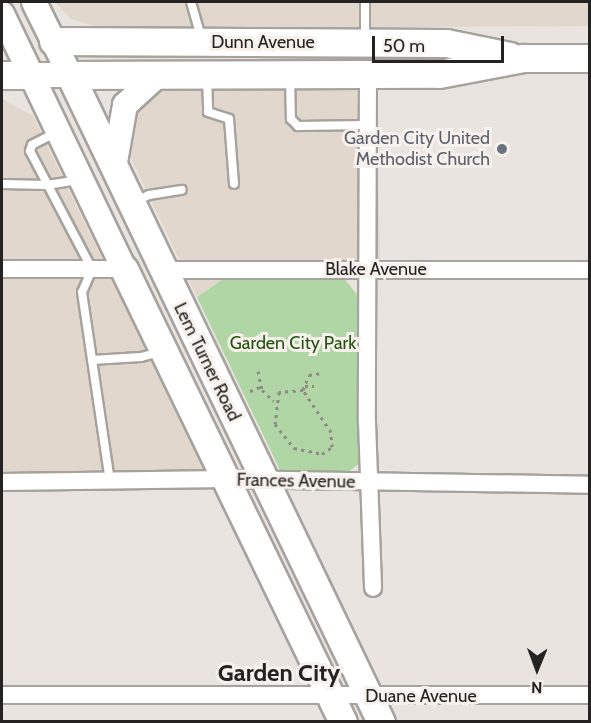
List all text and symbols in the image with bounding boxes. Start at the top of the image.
scale bar [375,24,507,62]
street label: Dunn Avenue [211,31,315,53]
text: 50 m [383,35,425,57]
place label: Garden City United Methodist Church [344,128,490,170]
marker: Garden City United Methodist Church [495,142,509,156]
street label: Blake Avenue [325,258,427,280]
street label: Lem Turner Road [169,299,245,425]
park label: Garden City Park [230,332,356,354]
street label: Frances Avenue [236,469,356,493]
north arrow [507,639,567,699]
district label: Garden City [218,659,340,687]
text: N [531,678,542,697]
street label: Duane Avenue [365,685,477,707]

